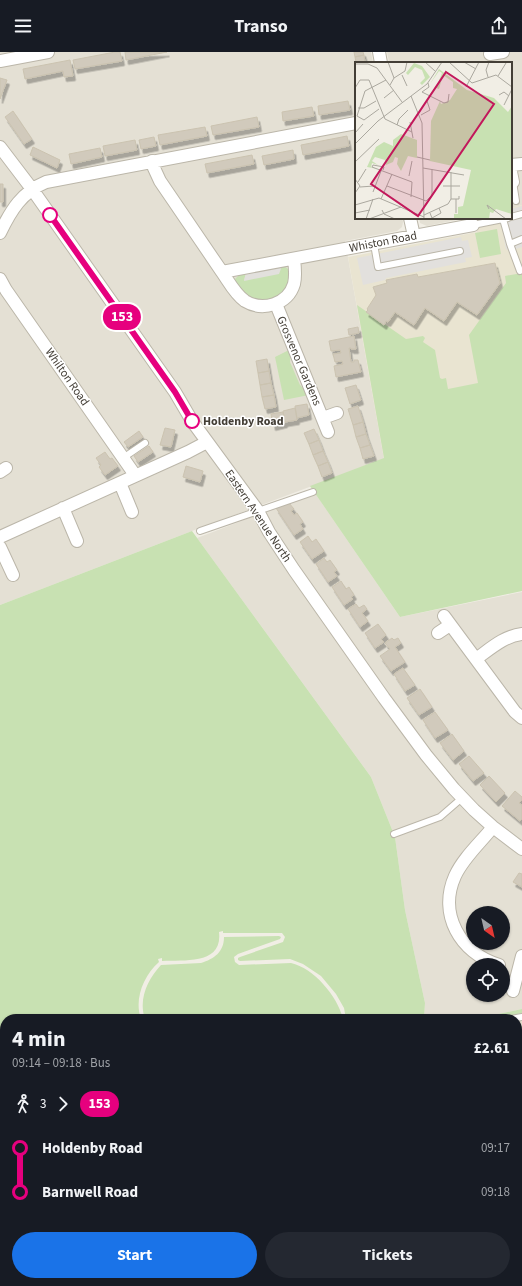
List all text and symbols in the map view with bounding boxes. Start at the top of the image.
text: Transo [234,14,288,39]
icon: menu [12,15,34,37]
icon: share [488,15,510,37]
inset map [355,62,512,219]
unlabelled marker [42,207,58,223]
street label: Whiston Road [348,227,418,257]
line badge: 153 [99,304,145,330]
text: 153 [111,307,133,327]
street label: Grosvenor Gardens [272,314,326,408]
street label: Whilton Road [41,345,93,409]
marker: Holdenby Road [184,413,200,429]
place label: Holdenby Road [203,413,284,430]
street label: Eastern Avenue North [221,466,295,566]
north arrow [466,906,510,950]
map controls [466,906,510,1002]
button: locate [466,958,510,1002]
text: 4 min [12,1023,66,1055]
text: £2.61 [474,1038,510,1059]
text: 09:14 – 09:18 · Bus [12,1054,110,1072]
icon: walk [12,1093,34,1115]
icon: forward [52,1093,74,1115]
text: 153 [88,1094,111,1114]
text: 3 [40,1095,46,1113]
text: Holdenby Road [42,1138,143,1159]
text: 09:17 [481,1139,510,1157]
text: Barnwell Road [42,1182,138,1203]
text: 09:18 [481,1183,510,1201]
button: Start [12,1232,257,1278]
button: Tickets [265,1232,510,1278]

